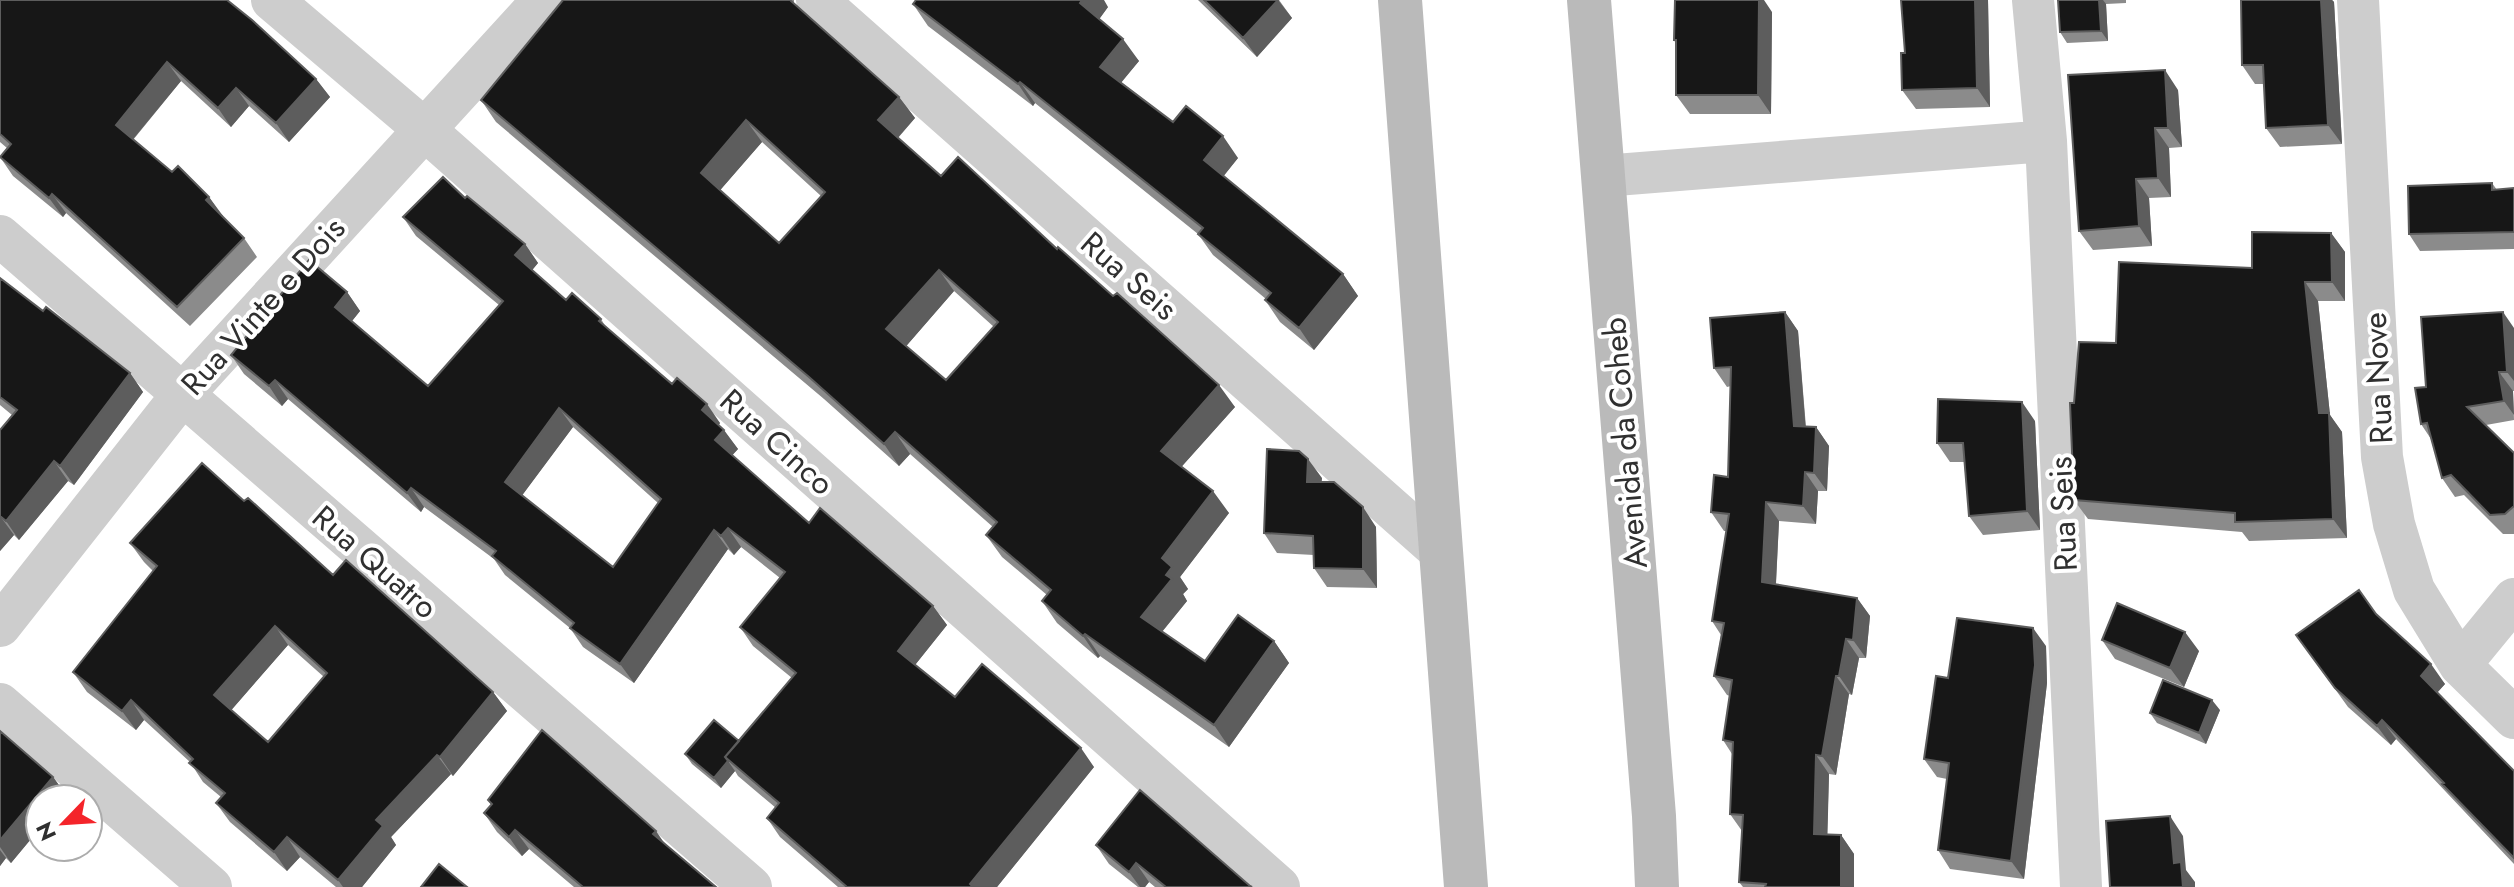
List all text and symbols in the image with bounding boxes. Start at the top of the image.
street label: Rua Vinte e Dois [170,207,356,405]
street label: Rua Seis [1071,221,1187,331]
street label: Rua Nove [2352,311,2404,445]
street label: Avenida da Coheb [1591,315,1659,571]
street label: Rua Cinco [710,378,844,506]
street label: Rua Seis [2037,455,2089,573]
street label: Rua Quatro [302,495,448,629]
north arrow [24,783,104,863]
text: N [28,817,64,846]

